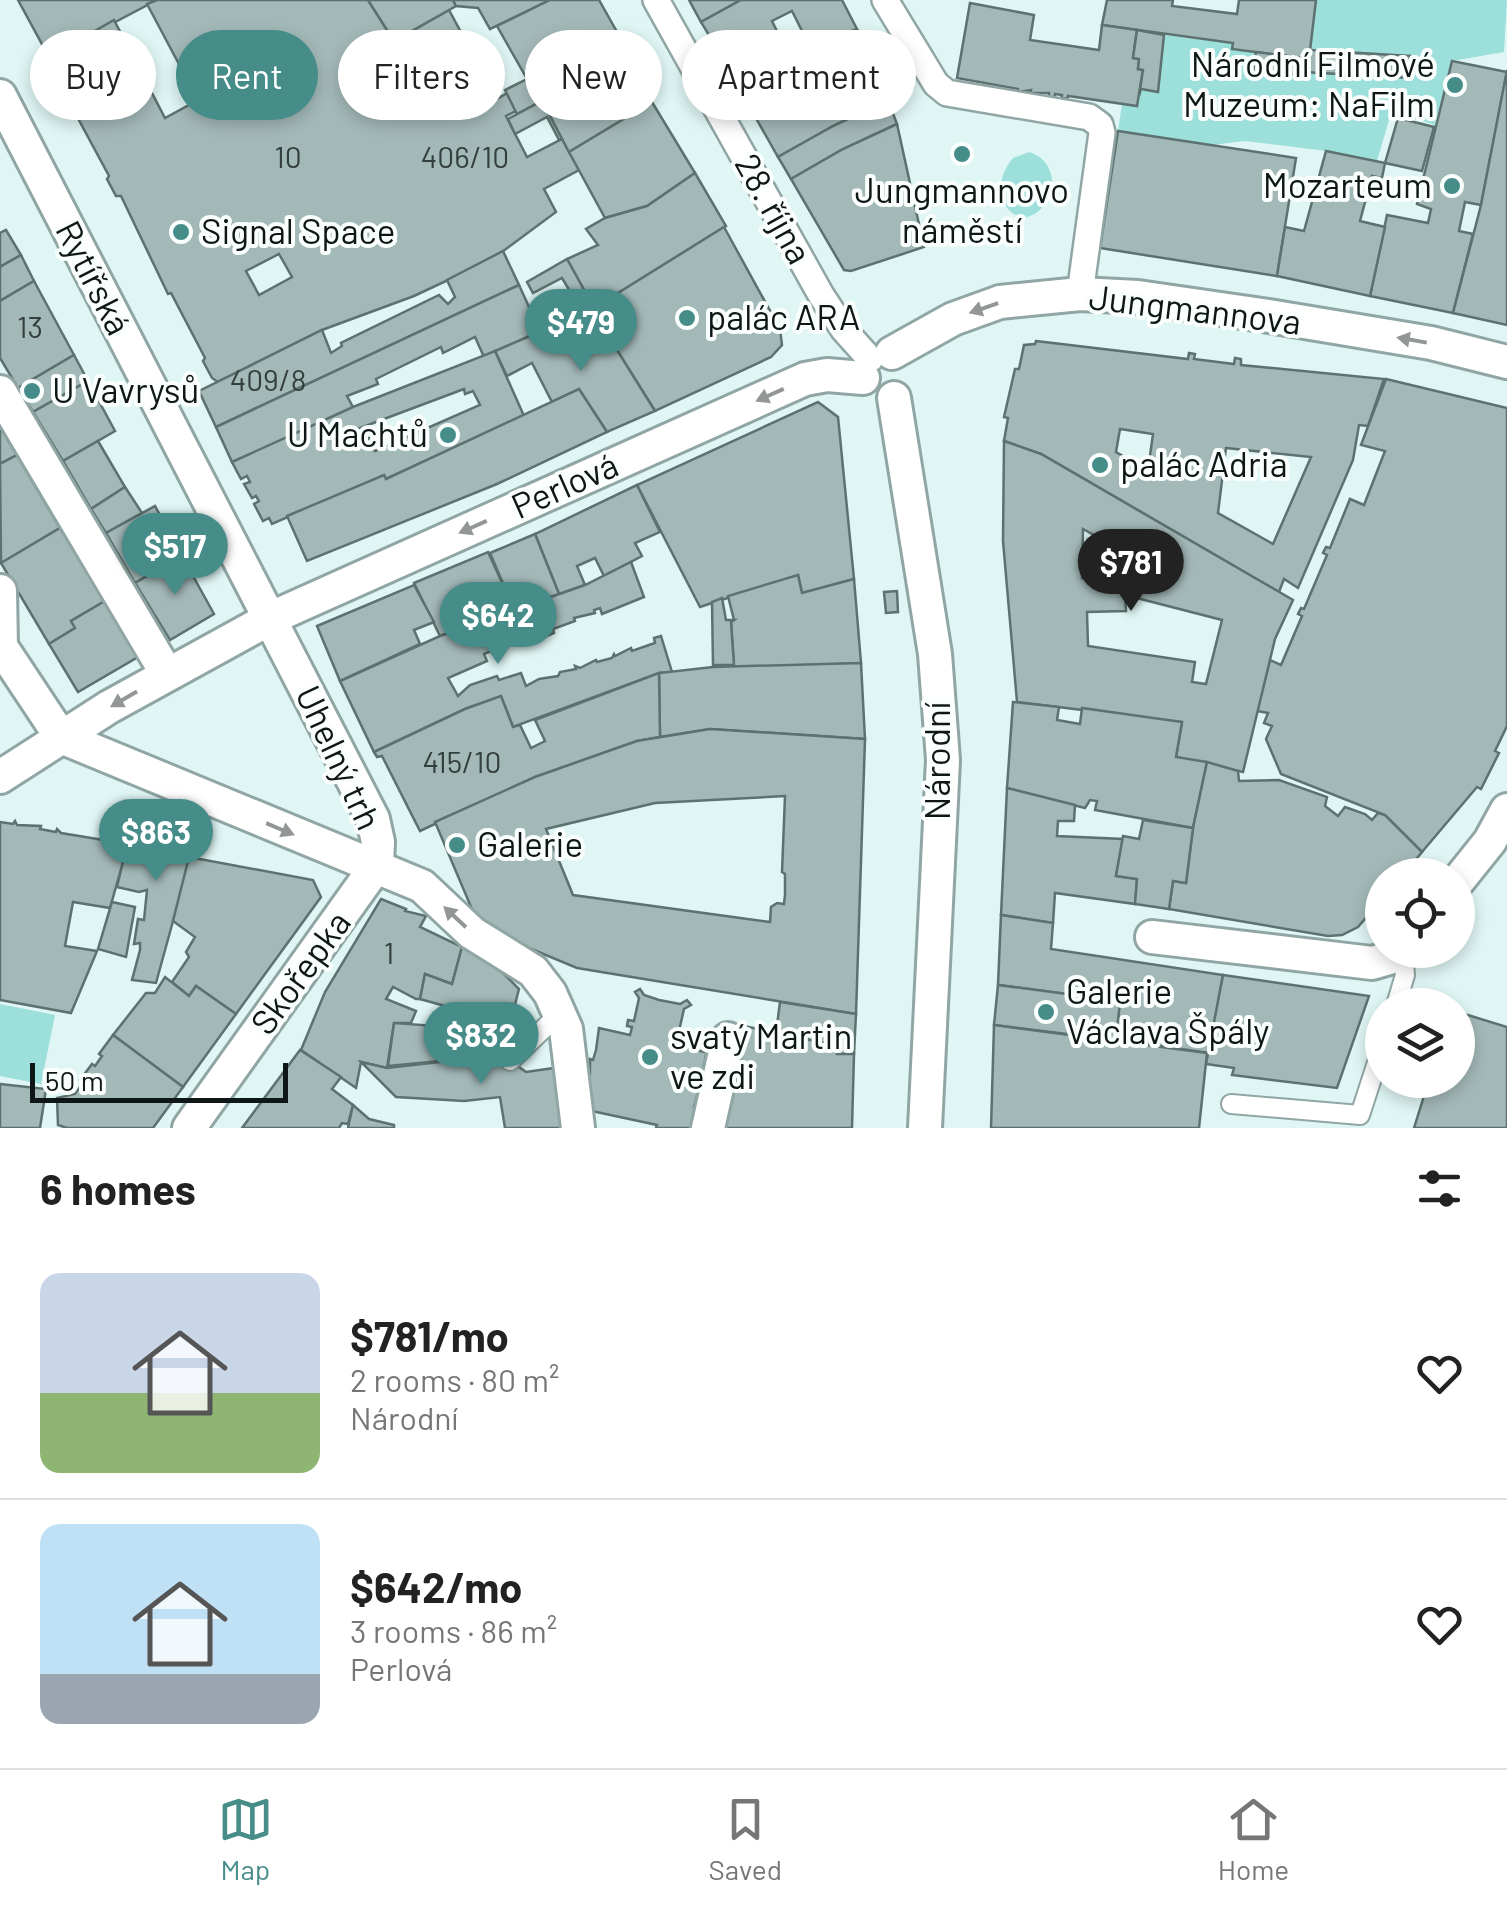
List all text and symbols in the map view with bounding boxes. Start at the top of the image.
chip: Buy [30,30,156,120]
chip: Rent [176,30,318,120]
chip: Filters [338,30,505,120]
chip: New [525,30,662,120]
chip: Apartment [682,30,916,120]
place label: Národní Filmové Muzeum: NaFilm [1183,42,1435,124]
marker: Národní Filmové Muzeum: NaFilm [1444,74,1466,96]
house number: 10 [274,138,302,174]
house number: 406/10 [421,138,509,174]
marker: Jungmannovo náměstí [951,143,973,165]
street label: 28. října [727,146,822,270]
place label: Mozarteum [1263,163,1432,205]
place label: Jungmannovo náměstí [855,168,1069,250]
marker: Mozarteum [1441,175,1463,197]
place label: Signal Space [201,209,395,251]
street label: Rytířská [48,213,141,341]
marker: Signal Space [170,221,192,243]
street label: Jungmannova [1087,274,1304,342]
pin: $479 [522,289,640,374]
place label: palác ARA [707,295,860,337]
one-way arrow [969,301,999,316]
text: $479 [547,302,615,340]
marker: palác ARA [676,307,698,329]
house number: 13 [17,308,43,344]
one-way arrow [1396,332,1427,347]
house number: 409/8 [230,361,306,397]
place label: U Vavrysů [52,368,199,410]
marker: U Vavrysů [21,380,43,402]
one-way arrow [755,387,785,403]
place label: U Machtů [287,412,428,454]
marker: U Machtů [437,424,459,446]
street label: Perlová [504,442,624,526]
place label: palác Adria [1120,442,1288,484]
marker: palác Adria [1089,454,1111,476]
pin: $517 [116,513,234,598]
one-way arrow [458,519,488,535]
text: $517 [144,526,206,564]
pin: $781 [1072,529,1190,614]
text: $781 [1100,542,1162,580]
pin: $642 [439,582,557,667]
text: $642 [462,595,534,633]
street label: Uhelný trh [288,678,391,836]
one-way arrow [110,690,139,707]
street label: Národní [915,702,957,820]
house number: 415/10 [422,743,502,779]
pin: $863 [97,799,215,884]
text: $863 [121,812,191,850]
one-way arrow [266,821,295,837]
place label: Galerie [477,822,583,864]
marker: Galerie [446,834,468,856]
map controls [1365,858,1475,1098]
button: locate [1365,858,1475,968]
street label: Skořepka [241,902,358,1042]
one-way arrow [443,906,467,929]
house number: 1 [384,934,394,970]
place label: Galerie Václava Špály [1066,969,1269,1051]
button: layers [1365,988,1475,1098]
marker: Galerie Václava Špály [1035,1001,1057,1023]
pin: $832 [422,1002,540,1087]
place label: svatý Martin ve zdi [670,1014,852,1096]
text: $832 [446,1015,516,1053]
marker: svatý Martin ve zdi [639,1046,661,1068]
scale bar [30,1058,288,1102]
text: 50 m [45,1063,104,1097]
icon: filters [1412,1161,1467,1216]
text: 6 homes [40,1163,196,1213]
text: $781/mo [350,1310,509,1360]
icon: home [120,1313,240,1433]
icon: heart [1412,1346,1467,1401]
text: 2 rooms · 80 m² [350,1360,559,1398]
text: Národní [350,1398,458,1436]
text: $642/mo [350,1561,523,1611]
icon: home [120,1564,240,1684]
icon: heart [1412,1597,1467,1652]
text: 3 rooms · 86 m² [350,1611,557,1649]
text: Perlová [350,1649,452,1687]
tab: Map [218,1792,273,1886]
tab: Saved [709,1792,782,1886]
tab: Home [1218,1792,1289,1886]

